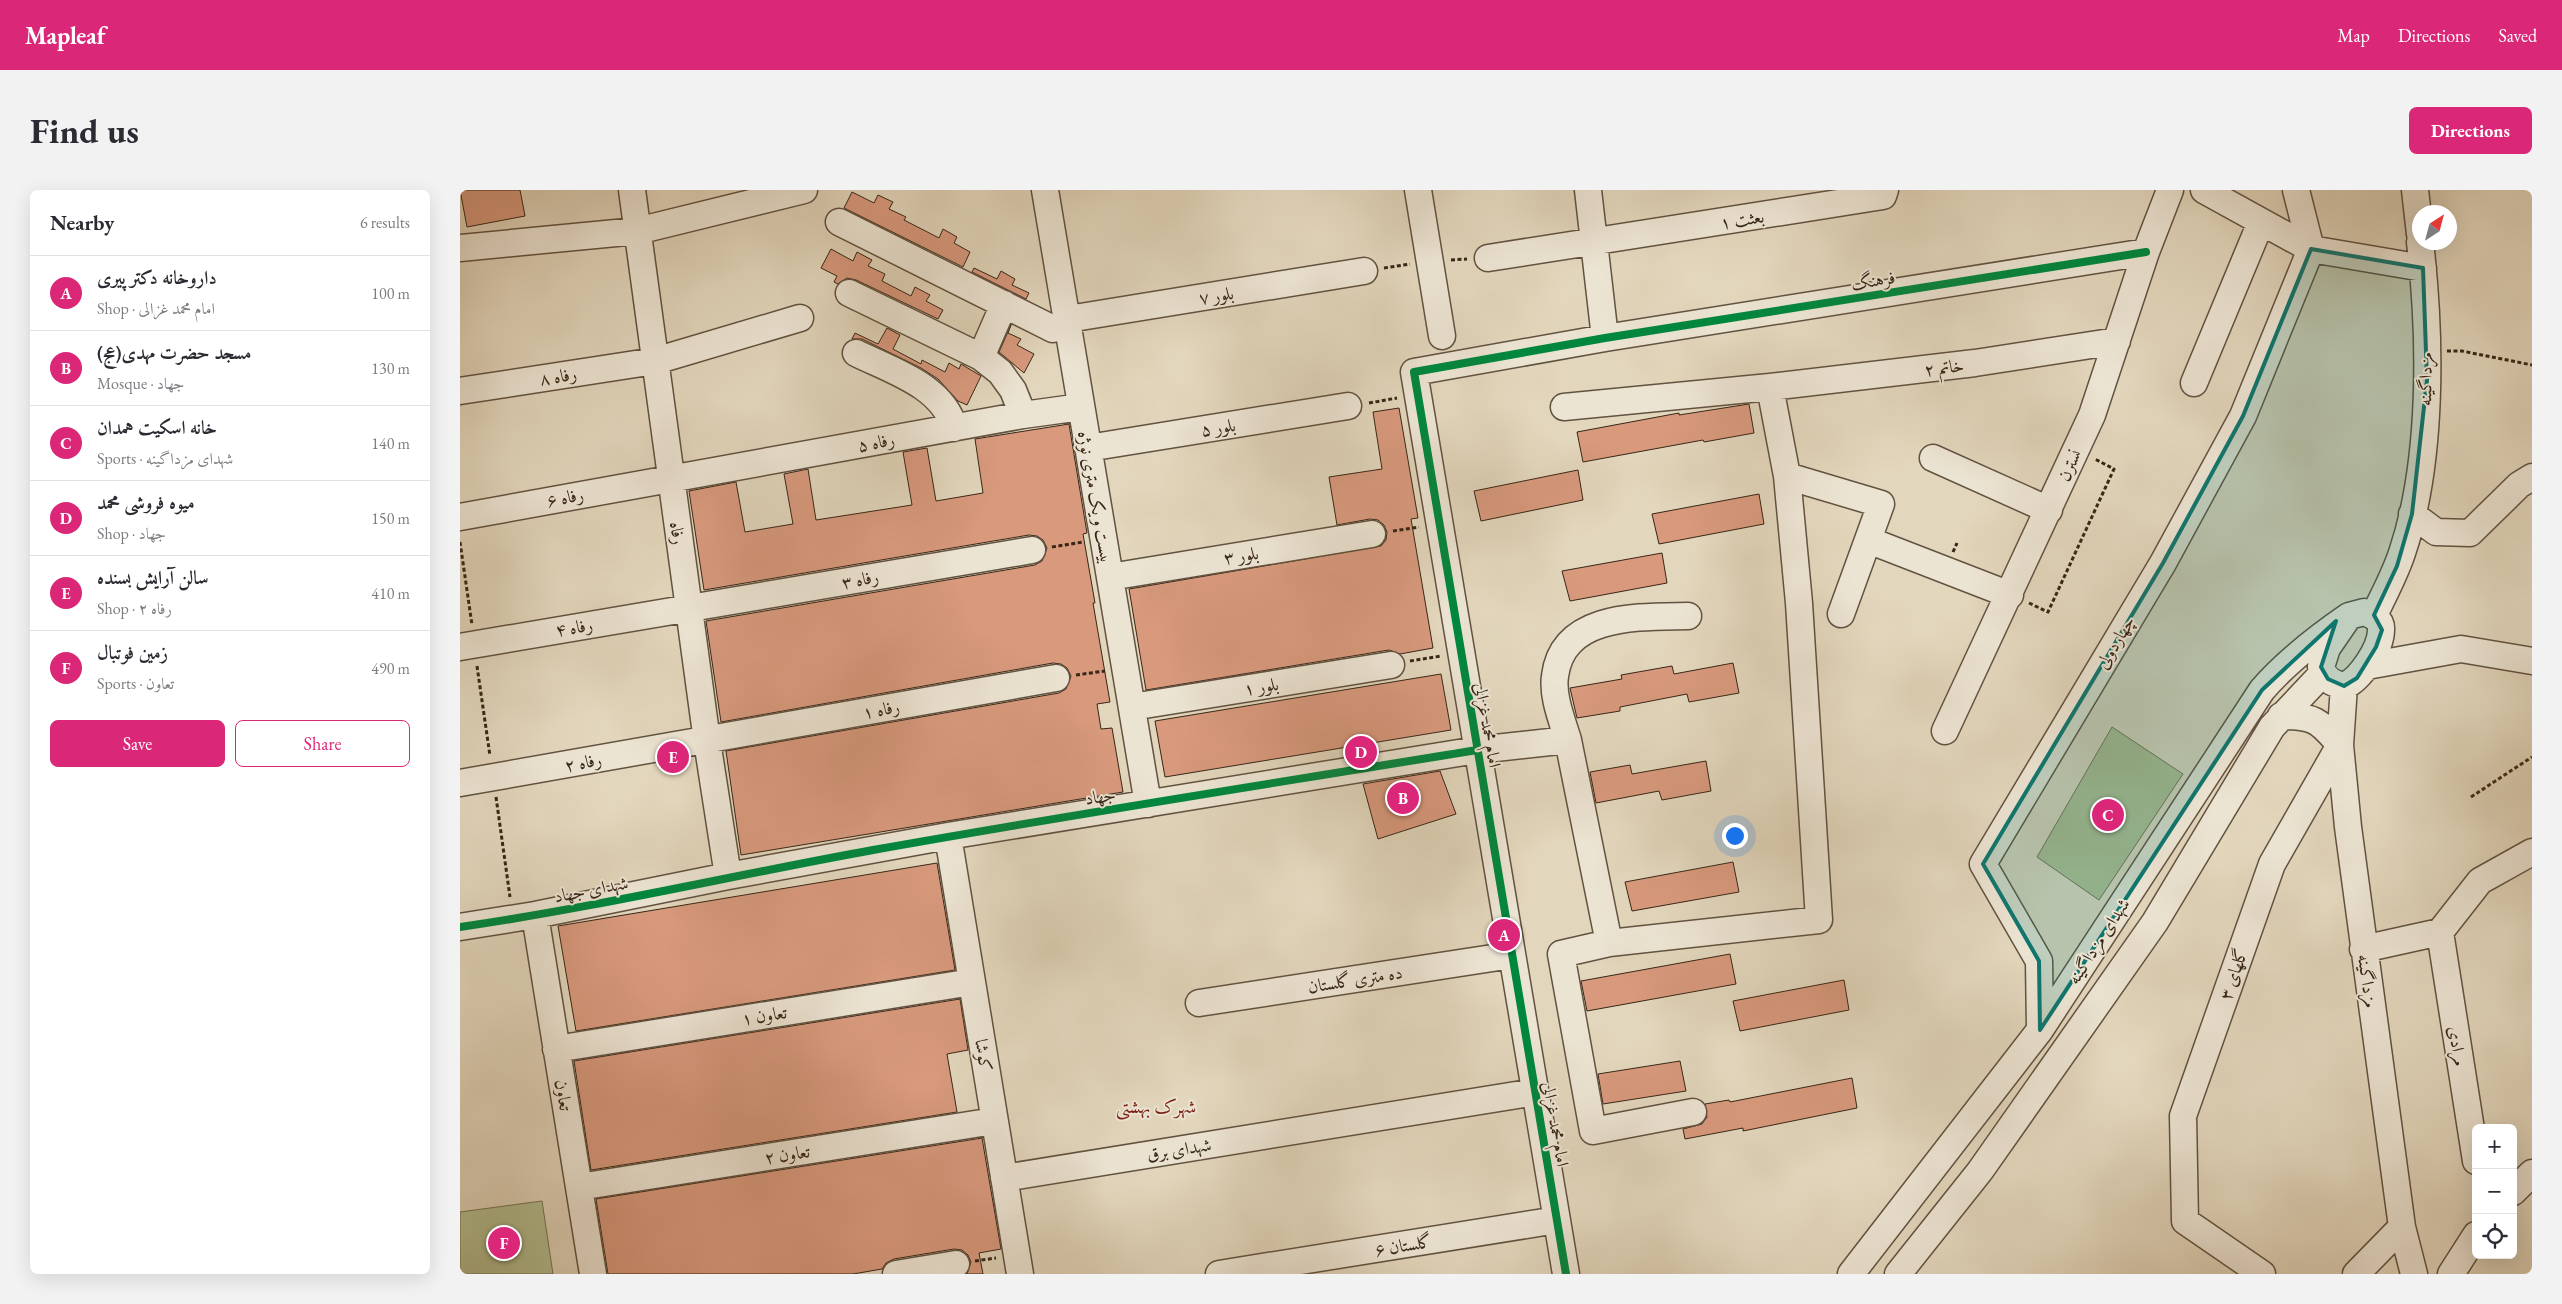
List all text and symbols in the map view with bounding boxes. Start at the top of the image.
text: Mapleaf [25,20,106,51]
text: Map [2338,24,2370,47]
text: Directions [2398,24,2470,47]
text: Saved [2498,24,2537,47]
button: Directions [2409,107,2532,154]
text: Find us [30,108,139,153]
street label: بعثت ۱ [1718,204,1766,234]
north arrow [2412,205,2457,250]
text: Nearby [50,209,114,236]
text: 6 results [360,212,410,233]
text: داروخانه دکتر پیری [97,265,217,290]
street label: فرهنگ [1849,265,1897,296]
street label: بلور ۷ [1197,281,1235,309]
text: A [60,283,72,304]
text: 100 m [371,283,410,304]
text: Shop · امام محمد غزالی [97,298,215,319]
text: مسجد حضرت مهدی(عج) [97,340,252,365]
street label: مزداگینه [2413,352,2439,406]
street label: خاتم ۲ [1923,353,1966,386]
text: B [61,358,71,379]
text: 130 m [371,358,410,379]
street label: رفاه ۸ [538,362,578,390]
text: Mosque · جهاد [97,373,184,394]
street label: بلور ۵ [1199,413,1237,441]
text: خانه اسكيت همدان [97,415,217,440]
street label: رفاه ۵ [856,427,896,457]
street label: بیست و یک متری نوژه [1073,429,1119,565]
text: C [60,433,72,454]
text: 140 m [371,433,410,454]
street label: نسترن [2052,445,2086,485]
text: Sports · شهدای مزداگینه [97,448,233,469]
street label: رفاه ۶ [545,482,585,512]
text: میوه فروشی محمد [97,490,195,515]
text: D [60,508,72,529]
text: 150 m [371,508,410,529]
street label: رفاه [665,520,691,546]
text: Shop · جهاد [97,523,166,544]
street label: بلور ۳ [1222,541,1260,569]
street label: رفاه ۳ [840,564,880,594]
text: سالن آرایش بسنده [97,565,209,590]
text: E [61,583,71,604]
text: 410 m [371,583,410,604]
text: Shop · رفاه ۲ [97,598,172,619]
street label: چهاردولی [2090,611,2141,673]
street label: رفاه ۴ [554,613,594,641]
text: زمین فوتبال [97,640,168,665]
text: F [62,658,70,679]
text: 490 m [371,658,410,679]
street label: بلور ۱ [1242,672,1280,700]
text: Sports · تعاون [97,673,174,694]
street label: امام محمد غزالی [1464,681,1507,770]
street label: رفاه ۱ [861,694,901,724]
button: Save [50,720,225,767]
button: Share [235,720,410,767]
pin: D [1345,733,1377,771]
pin: E [657,738,689,776]
street label: رفاه ۲ [563,747,603,777]
pin: B [1387,779,1419,817]
street label: جهاد [1083,782,1117,810]
pin: C [2092,796,2124,834]
your location [1722,823,1748,849]
street label: شهدای جهاد [552,871,630,908]
street label: شهدای مزداگینه [2062,893,2136,990]
pin: A [1488,916,1520,954]
street label: گلهای ۳ [2213,945,2253,1003]
street label: مزداگینه [2351,953,2383,1010]
street label: ده متری گلستان [1306,960,1404,998]
street label: تعاون ۱ [740,1000,789,1030]
street label: مرادی [2441,1024,2473,1068]
street label: کوشا [970,1037,998,1073]
street label: تعاون [550,1078,578,1113]
street label: امام محمد غزالی [1532,1080,1575,1169]
district label: شهرک بهشتی [1116,1094,1196,1120]
map controls [2472,1124,2517,1259]
button: + [2472,1124,2517,1169]
street label: شهدای برق [1145,1133,1213,1166]
street label: تعاون ۲ [763,1139,812,1169]
button: − [2472,1169,2517,1214]
button: locate [2472,1214,2517,1259]
pin: F [488,1224,520,1262]
street label: گلستان ۶ [1373,1229,1433,1261]

